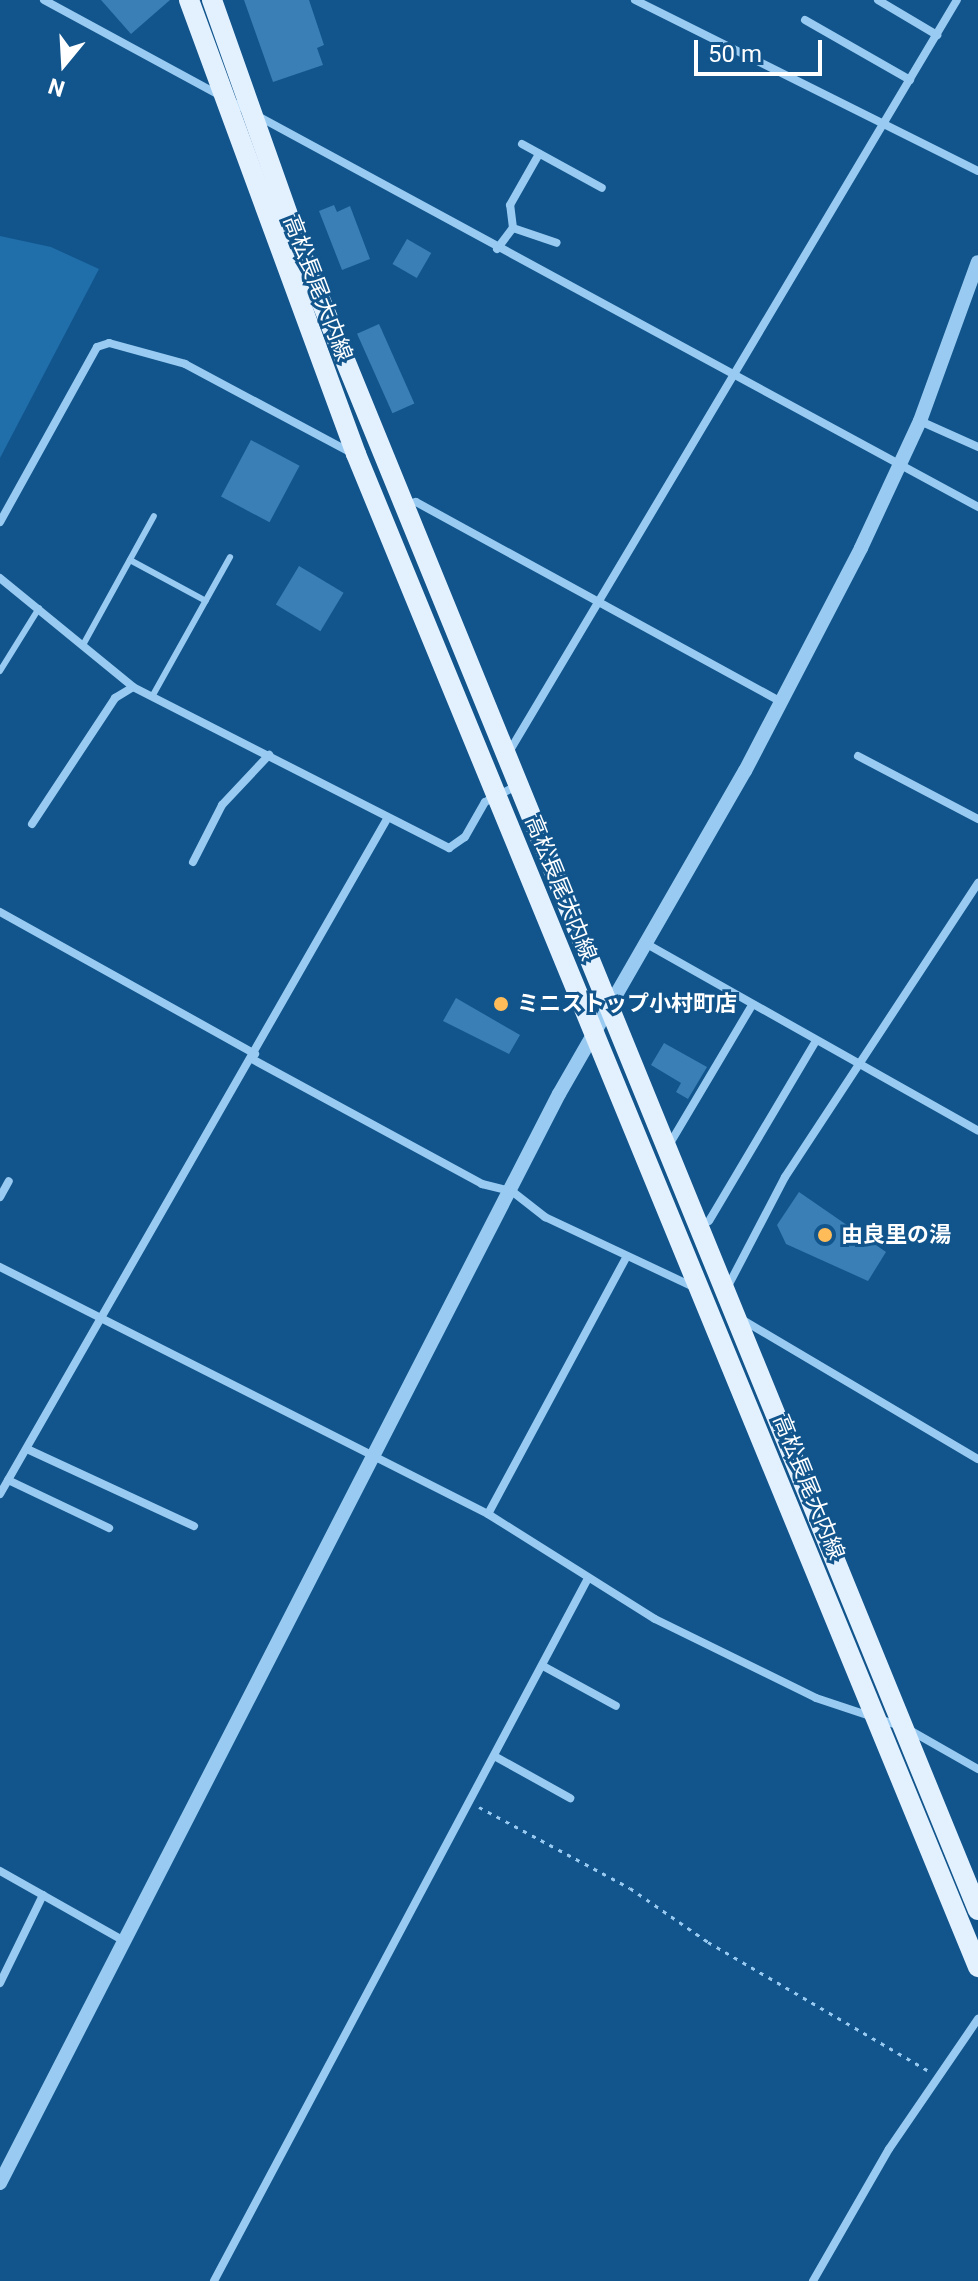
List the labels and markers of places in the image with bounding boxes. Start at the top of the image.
place label: ミニストップ小村町店 [517,991,737,1017]
marker: ミニストップ小村町店 [492,995,510,1013]
place label: 由良里の湯 [841,1222,951,1248]
marker: 由良里の湯 [816,1226,834,1244]

